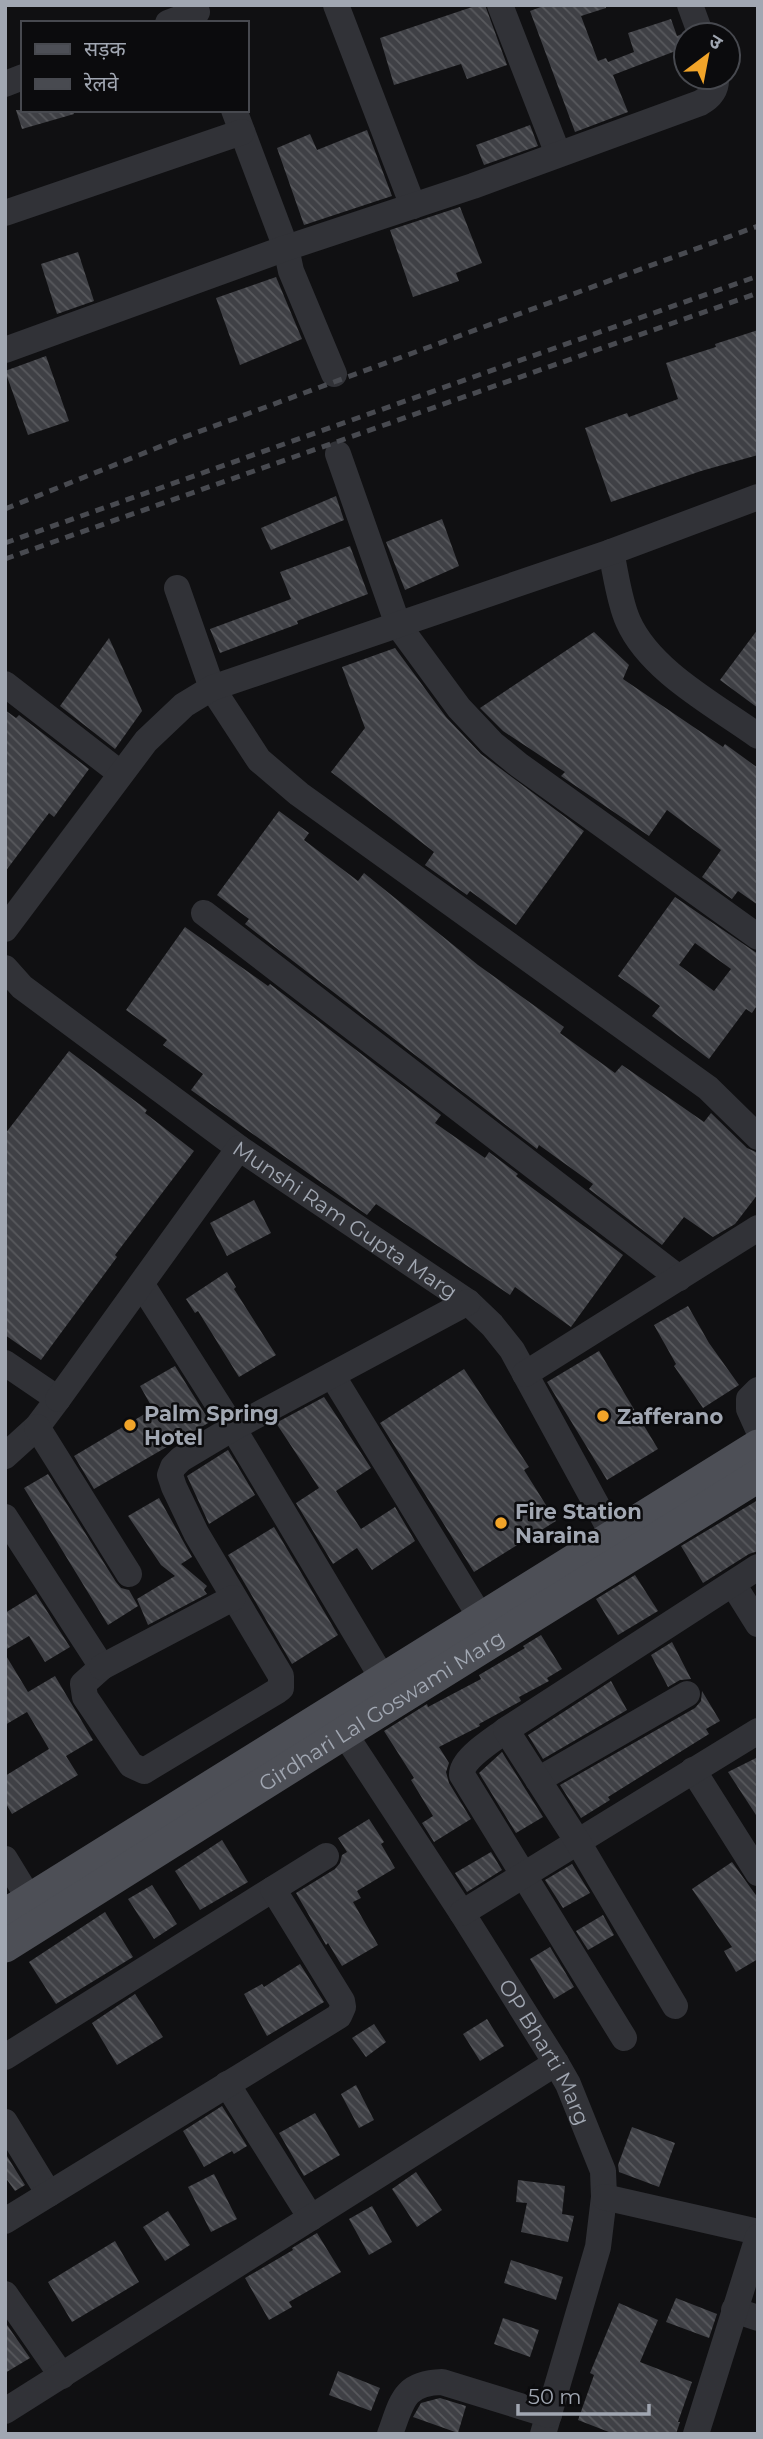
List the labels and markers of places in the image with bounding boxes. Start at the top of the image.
place label: Palm Spring Hotel [144,1401,279,1450]
place label: Zafferano [617,1404,723,1429]
marker: Zafferano [595,1408,611,1424]
marker: Palm Spring Hotel [122,1417,138,1433]
place label: Fire Station Naraina [515,1499,642,1548]
marker: Fire Station Naraina [493,1515,509,1531]

